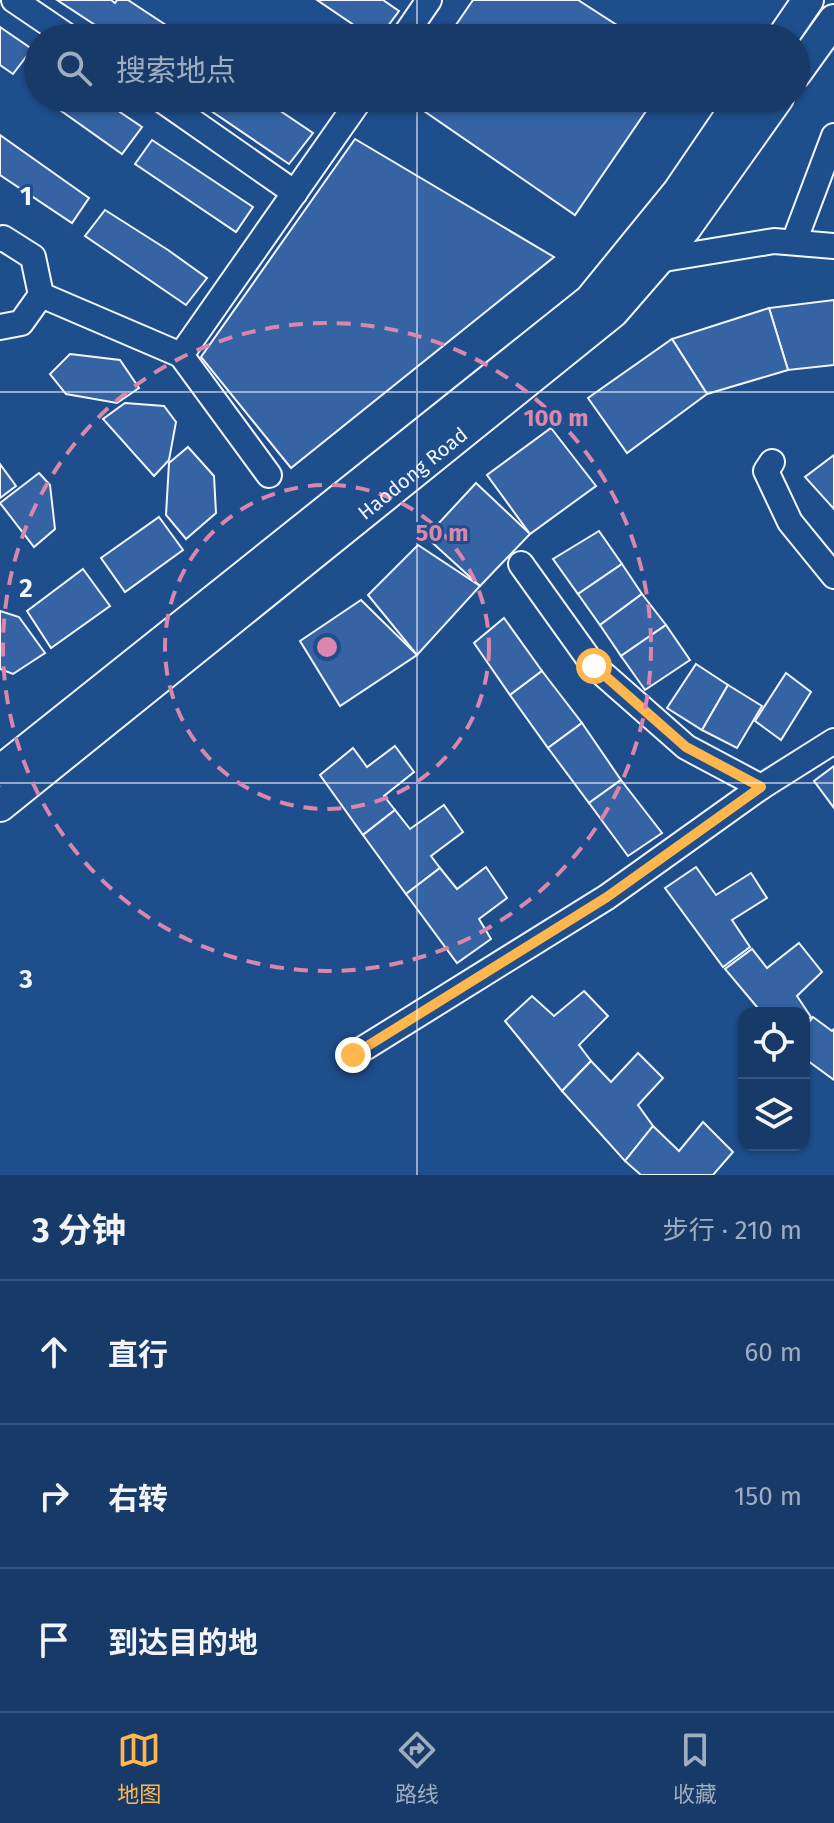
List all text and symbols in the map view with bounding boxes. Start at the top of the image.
search box [24,24,810,112]
icon: search [52,46,96,90]
text: 搜索地点 [116,53,236,89]
text: 1 [20,181,32,212]
text: 100 m [523,404,589,432]
street label: Haodong Road [353,422,472,525]
text: 50 m [416,519,468,547]
text: 2 [19,573,33,604]
centre of rings [313,633,341,661]
route start [576,648,612,684]
text: 3 [18,964,33,995]
map controls [738,1007,810,1151]
button: locate [738,1007,810,1079]
route end [335,1037,371,1073]
button: layers [738,1079,810,1151]
text: 3 分钟 [32,1210,126,1251]
text: 步行 · 210 m [663,1215,802,1246]
icon: ahead [32,1330,76,1374]
text: 直行 [108,1337,168,1373]
text: 60 m [744,1337,802,1368]
icon: right [32,1474,76,1518]
text: 右转 [108,1481,168,1517]
text: 150 m [734,1481,802,1512]
icon: arrive [32,1618,76,1662]
text: 到达目的地 [108,1625,258,1661]
tab: 地图 [117,1728,161,1808]
tab: 路线 [395,1728,439,1808]
tab: 收藏 [673,1728,717,1808]

